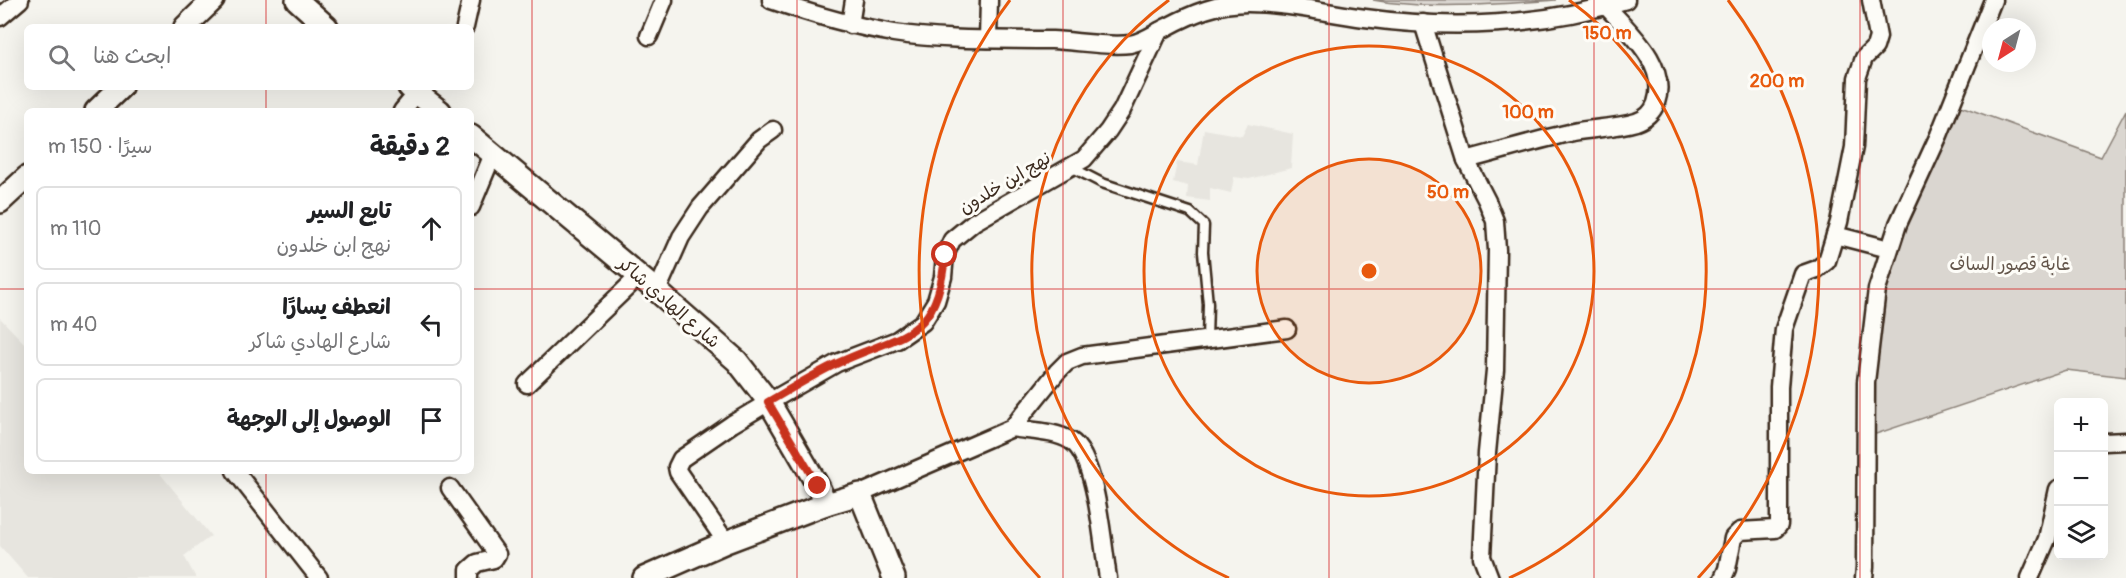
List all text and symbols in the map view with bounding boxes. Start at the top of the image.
north arrow [1982,18,2036,72]
text: 150 m [1583,22,1632,45]
search box [24,24,474,90]
icon: search [45,41,78,74]
text: ابحث هنا [93,42,171,70]
text: 200 m [1750,70,1804,93]
text: 100 m [1502,101,1554,124]
text: 2 دقيقة [370,131,450,163]
text: سيرًا · 150 m [48,134,152,159]
street label: نهج ابن خلدون [955,147,1055,219]
text: 50 m [1427,181,1469,204]
text: تابع السير [308,197,391,225]
icon: ahead [415,212,448,245]
text: 110 m [50,216,101,241]
text: نهج ابن خلدون [276,233,391,258]
route start [931,241,957,267]
street label: شارع الهادي شاكر [611,251,725,354]
park label: غابة قصور الساف [1950,253,2070,276]
centre of rings [1359,261,1379,281]
text: انعطف يسارًا [282,293,391,321]
icon: left [415,308,448,341]
text: 40 m [50,312,97,337]
text: شارع الهادي شاكر [249,329,391,354]
map controls [2054,398,2108,560]
button: + [2054,398,2108,452]
icon: arrive [415,404,448,437]
text: الوصول إلى الوجهة [227,405,391,433]
button: − [2054,452,2108,506]
route end [804,472,830,498]
button: layers [2054,506,2108,560]

